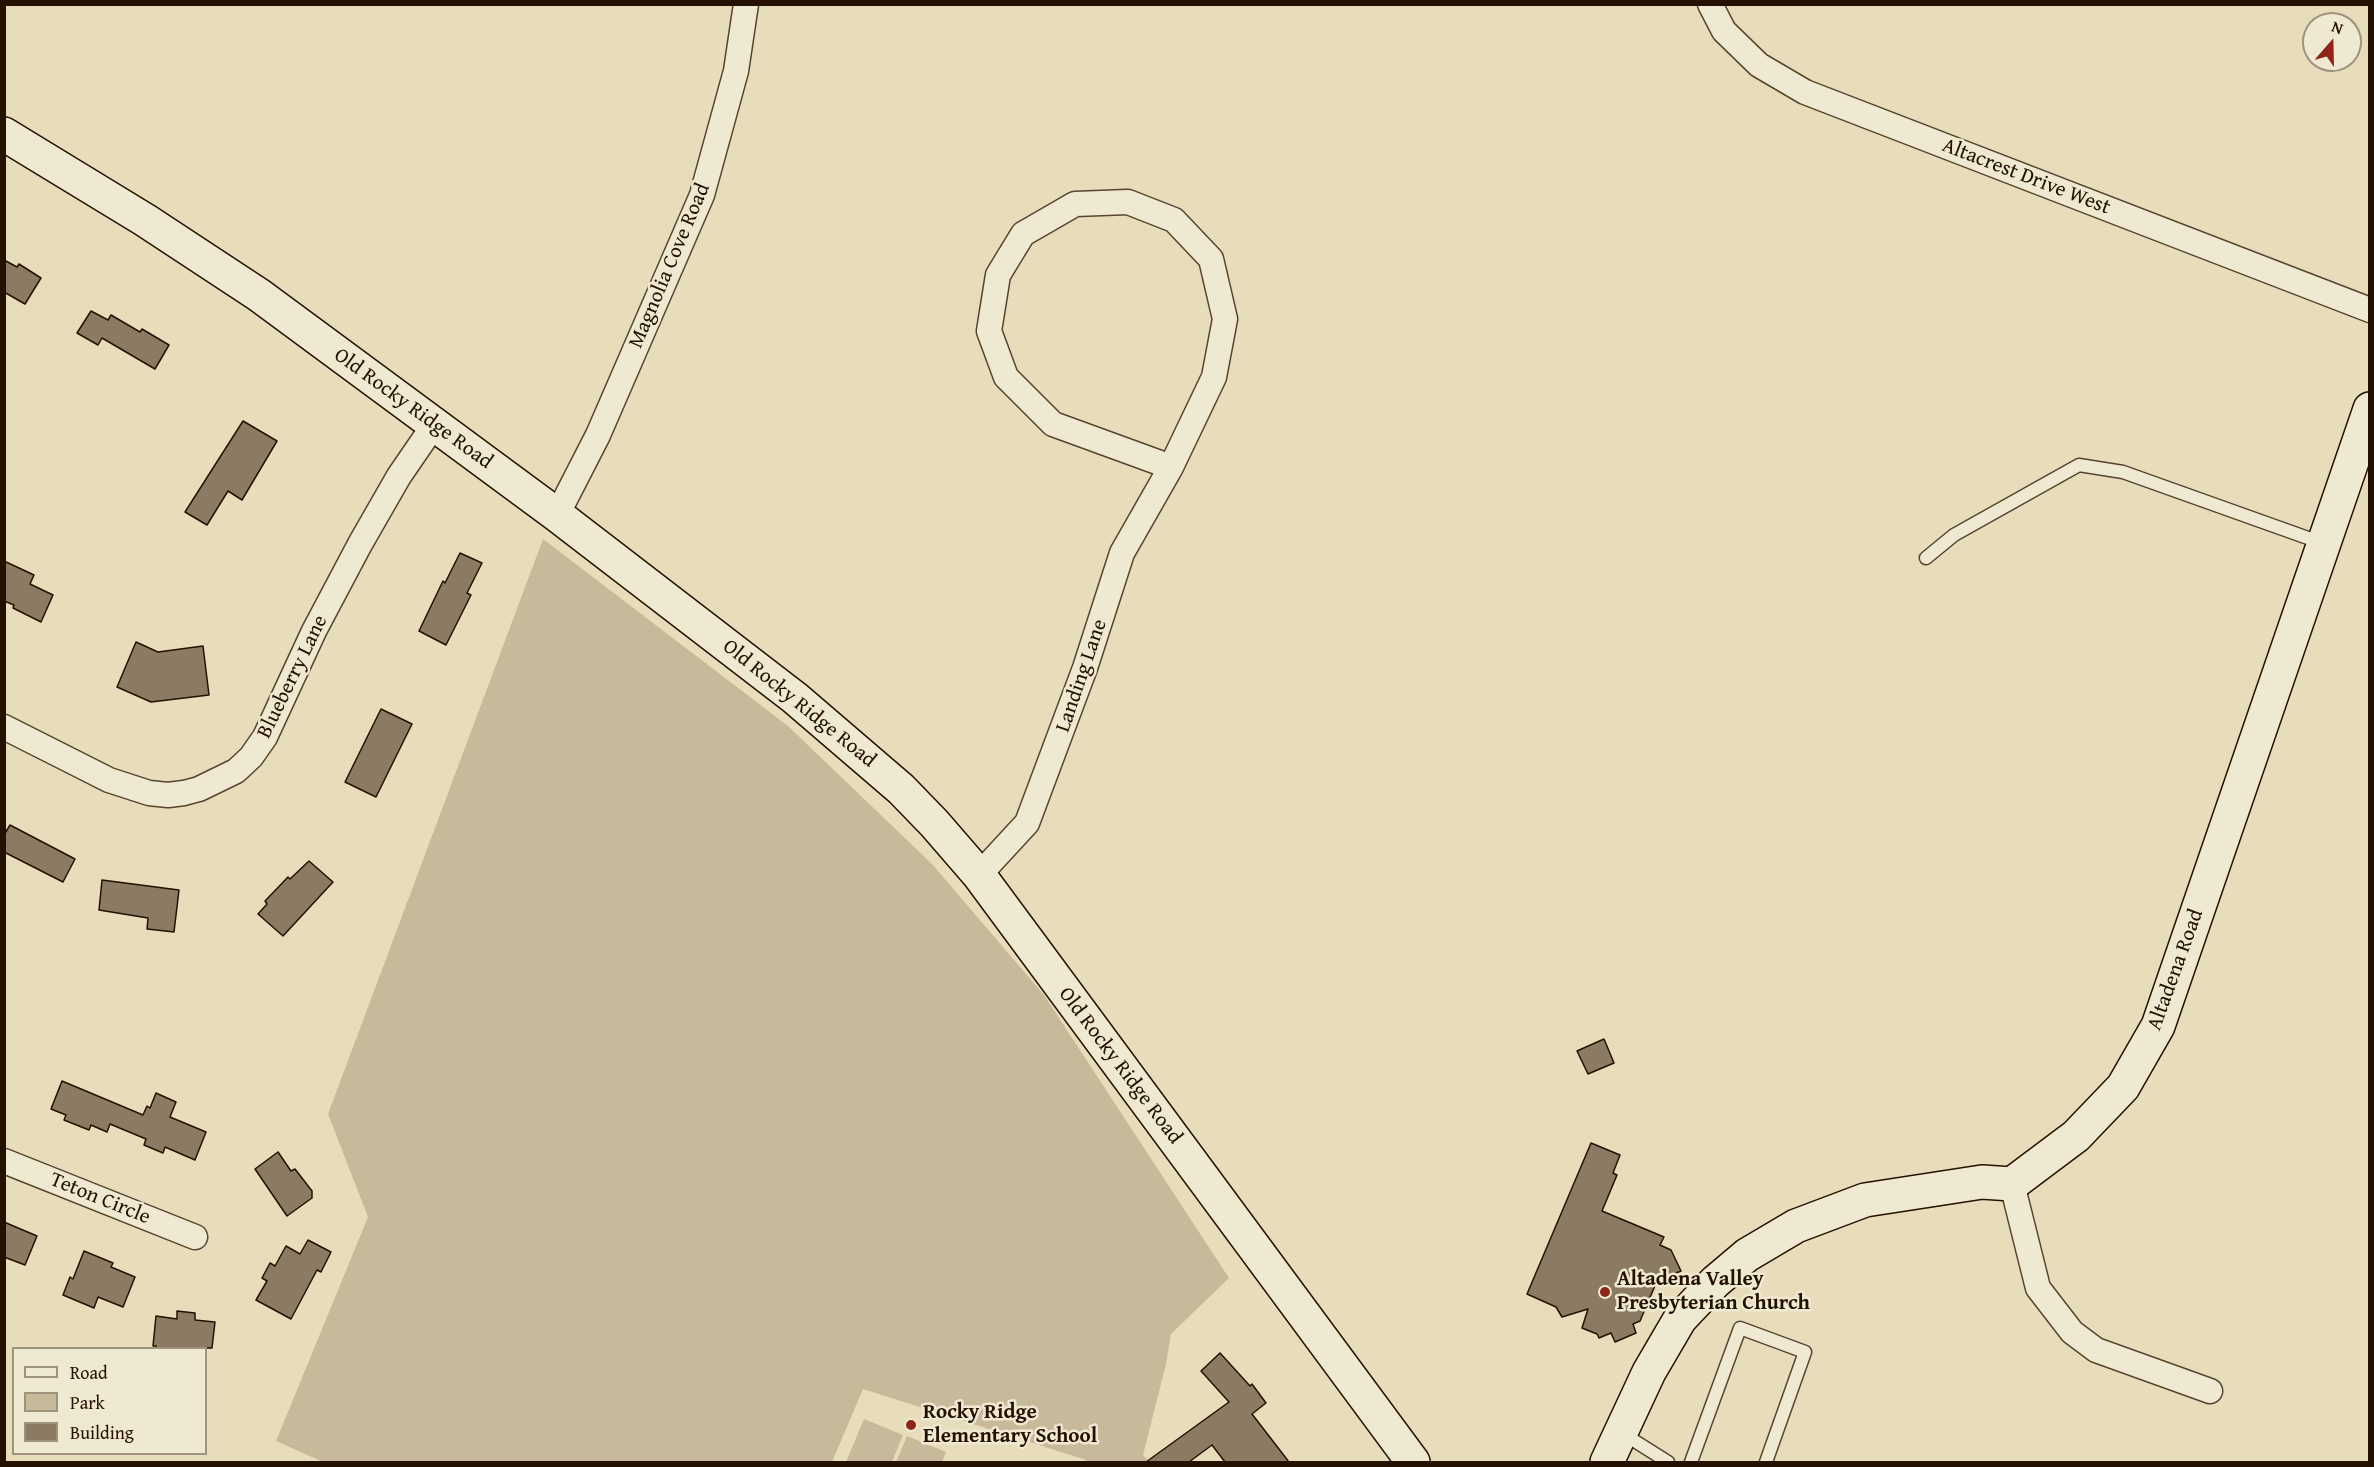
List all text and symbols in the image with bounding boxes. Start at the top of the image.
north arrow [2302,12,2362,72]
text: N [2328,14,2347,40]
street label: Altacrest Drive West [1938,133,2114,221]
street label: Magnolia Cove Road [624,180,716,352]
street label: Old Rocky Ridge Road [329,343,497,475]
street label: Blueberry Lane [252,611,334,743]
street label: Landing Lane [1051,616,1113,736]
street label: Old Rocky Ridge Road [717,634,881,774]
street label: Altadena Road [2142,906,2210,1034]
street label: Old Rocky Ridge Road [1053,983,1187,1149]
street label: Teton Circle [46,1168,154,1230]
place label: Altadena Valley Presbyterian Church [1617,1267,1810,1317]
marker: Altadena Valley Presbyterian Church [1598,1285,1612,1299]
legend [12,1347,207,1455]
text: Road [70,1359,108,1386]
text: Park [70,1389,105,1416]
place label: Rocky Ridge Elementary School [923,1400,1097,1450]
marker: Rocky Ridge Elementary School [904,1418,918,1432]
text: Building [70,1419,134,1446]

